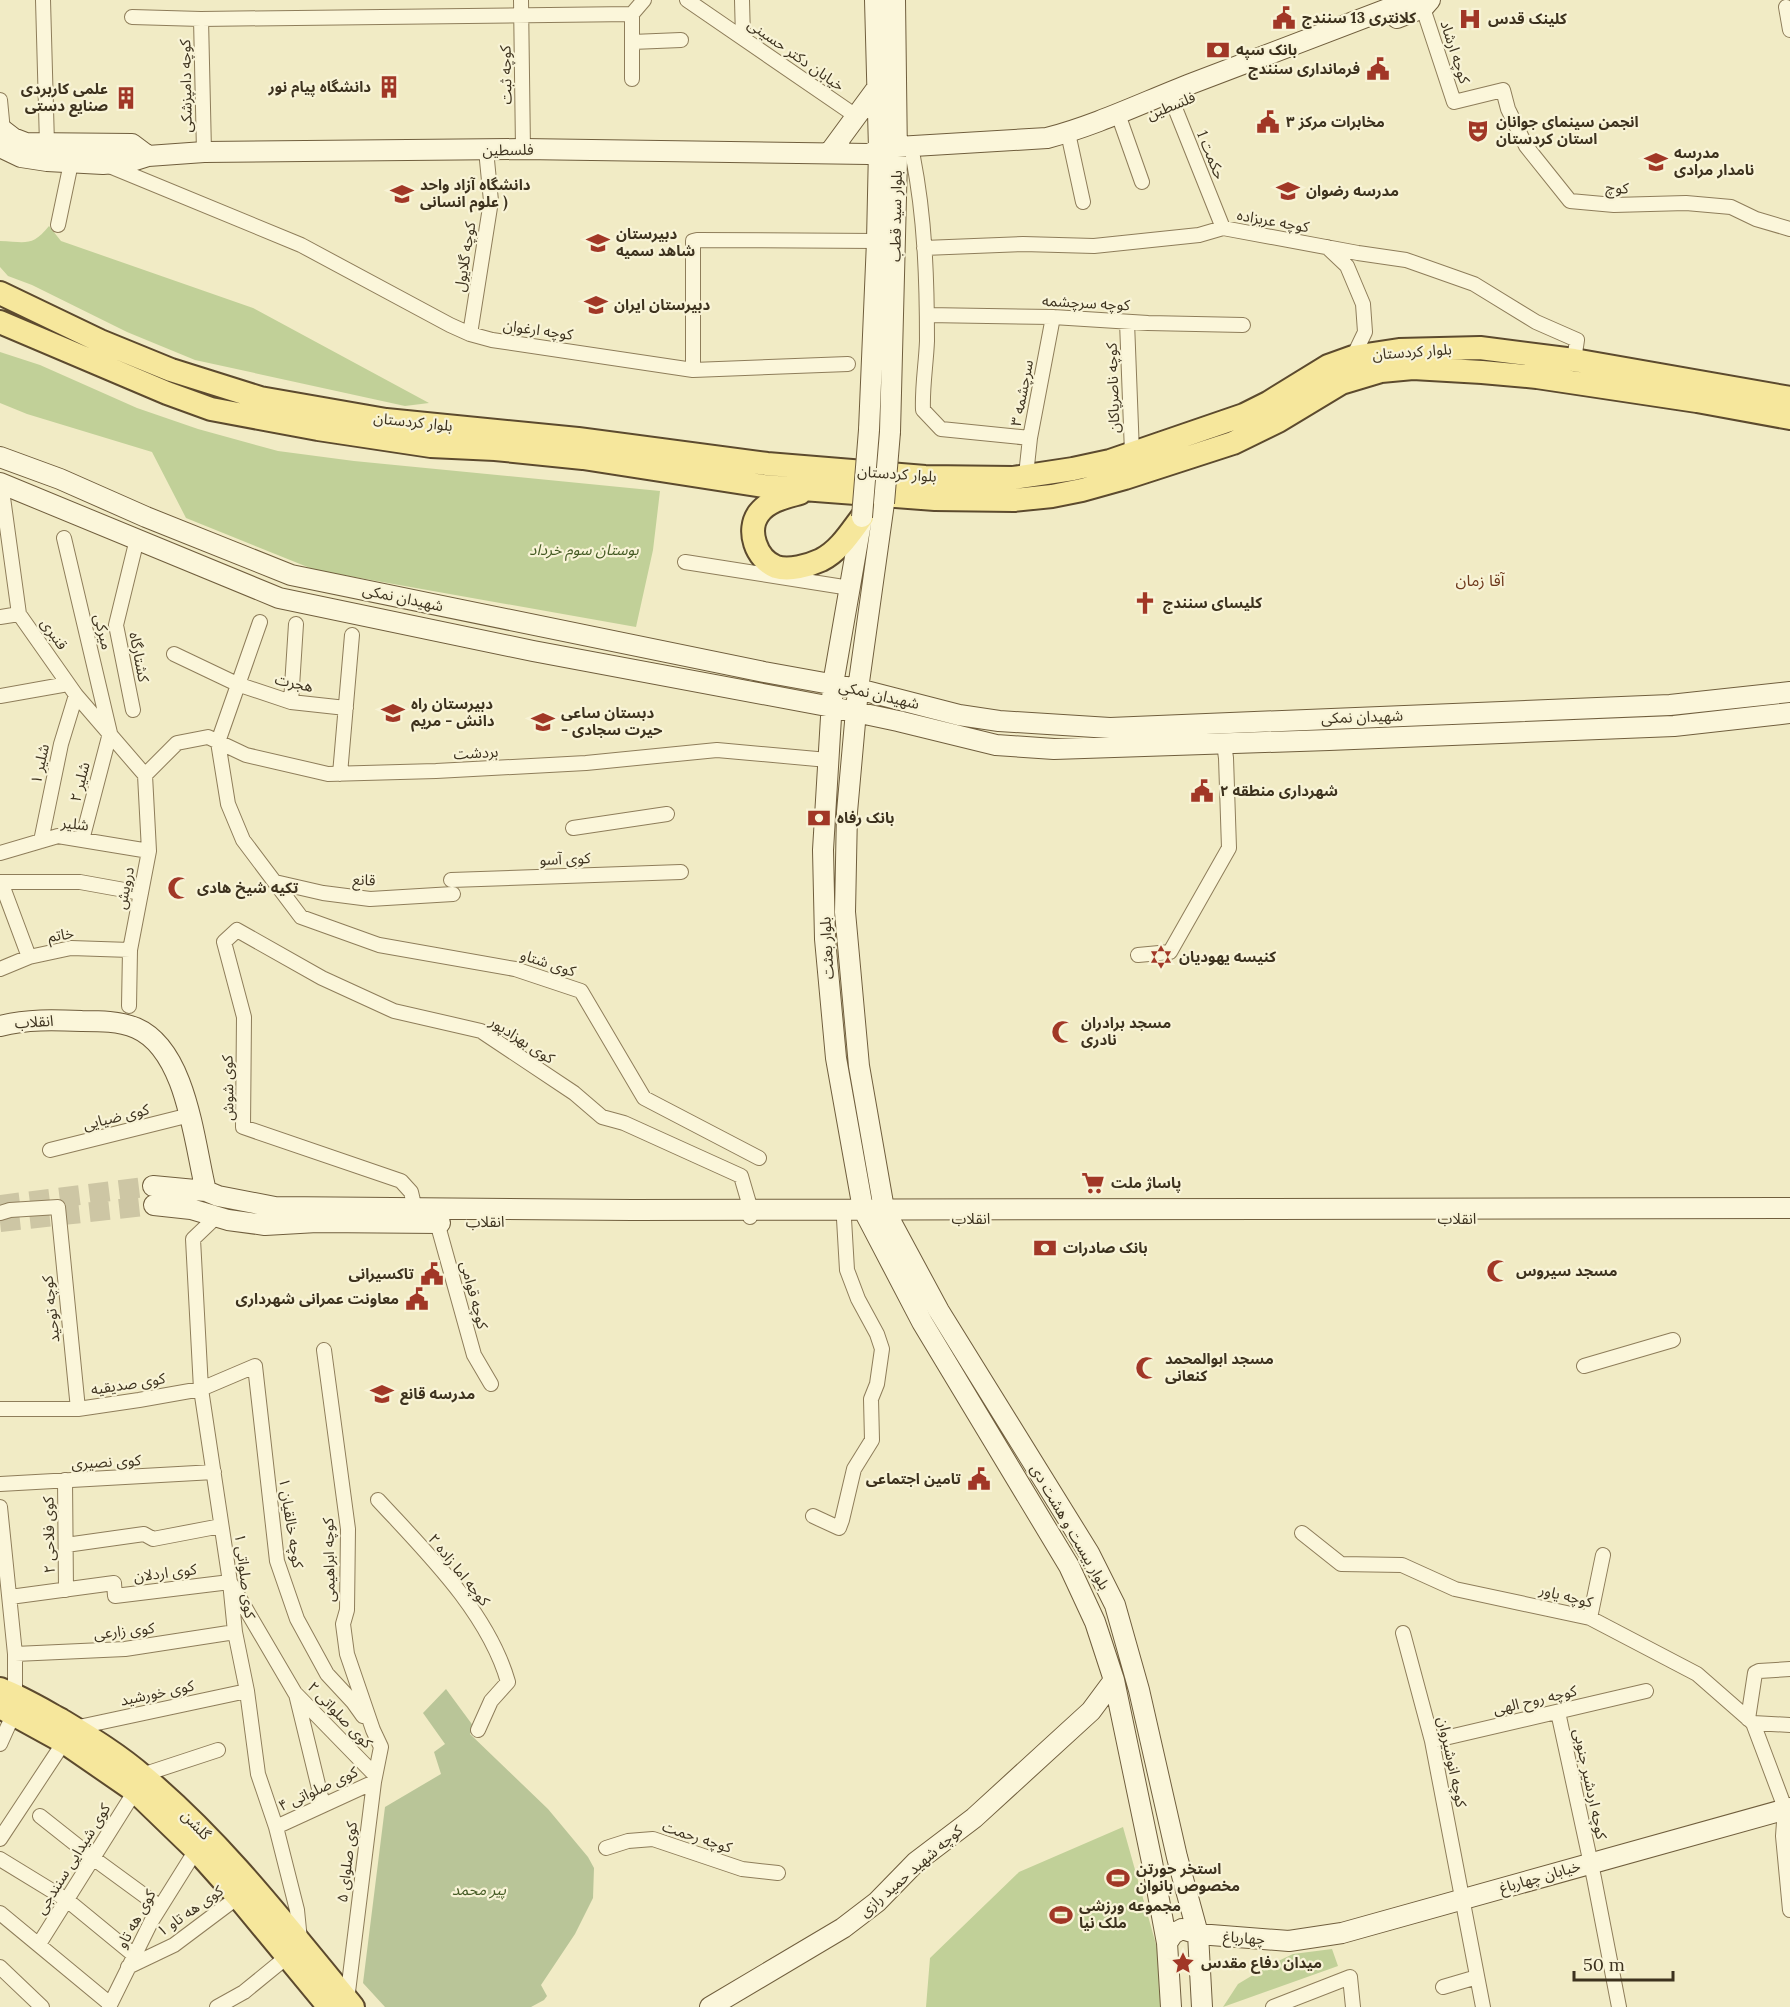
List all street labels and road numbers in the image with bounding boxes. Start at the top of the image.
street label: خیابان دکتر حسینی [744,14,848,95]
street label: کوچه ارشاد [1435,18,1475,87]
street label: کوچه دامپزشکی [175,38,197,133]
street label: کوچه ثبت [495,44,517,105]
street label: فلسطین [1144,87,1198,124]
street label: حکمت 1 [1193,128,1230,182]
street label: فلسطین [482,140,534,159]
street label: بلوار سید قطب [885,170,906,262]
street label: کوچ [1605,178,1630,200]
street label: کوچه عربزاده [1235,205,1311,237]
street label: کوچه گلایول [450,220,481,293]
street label: کوچه سرچشمه [1042,291,1131,315]
street label: کوچه ارغوان [502,315,575,345]
street label: بلوار کردستان [1372,339,1452,364]
street label: کوچه ناصرپاکان [1101,342,1125,434]
street label: سرچشمه ۳ [1006,358,1038,428]
street label: بلوار کردستان [373,408,454,435]
street label: بلوار کردستان [857,461,937,486]
street label: شهیدان نمکی [361,580,445,615]
street label: میرکی [90,612,117,652]
street label: قنبری [37,614,72,653]
street label: کشتارگاه [125,630,154,684]
street label: هجرت [273,669,315,696]
street label: شهیدان نمکی [837,676,921,713]
street label: شهیدان نمکی [1321,706,1404,727]
street label: شلیر ۱ [26,742,53,786]
street label: بردشت [453,742,499,763]
street label: شلیر ۲ [65,760,94,804]
street label: شلیر [59,812,90,834]
street label: کوی آسو [539,848,592,869]
street label: درویش [111,865,138,911]
street label: قانع [352,869,376,893]
street label: بلوار بعثت [815,916,838,980]
street label: خاتم [47,923,76,948]
street label: کوی شتاو [518,945,579,981]
street label: انقلاب [14,1011,54,1032]
street label: کوی بهزادپور [485,1011,559,1069]
street label: کوی شوش [217,1054,238,1121]
street label: کوی ضیایی [81,1099,152,1134]
street label: انقلاب [952,1209,990,1228]
street label: انقلاب [1438,1209,1476,1228]
street label: انقلاب [465,1212,505,1231]
street label: کوچه قوامی [455,1259,493,1332]
street label: کوچه توحید [37,1274,65,1344]
street label: کوی صدیقیه [89,1368,167,1399]
street label: کوی نصیری [71,1450,142,1473]
street label: بلوار بیست و هشت دی [1027,1460,1114,1593]
street label: کوچه خالقیان ۱ [274,1477,308,1570]
street label: کوی فلاحی ۲ [38,1496,59,1574]
street label: کوچه ابراهیمی [318,1517,340,1602]
street label: کوچه اما زاده ۲ [424,1530,495,1611]
street label: کوی صلواتی ۱ [231,1532,260,1620]
street label: کوی اردلان [132,1559,198,1586]
street label: کوچه یاور [1536,1579,1596,1613]
street label: کوی زارعی [93,1618,156,1643]
street label: کوی خورشید [118,1675,196,1710]
street label: کوی صلواتی ۲ [304,1677,377,1753]
street label: کوچه روح الهی [1491,1680,1580,1721]
street label: کوچه انوشیروان [1433,1715,1471,1810]
street label: کوچه اردشیر جنوبی [1568,1727,1612,1842]
street label: کوی صلواتی ۴ [275,1762,361,1815]
street label: کوی شیدایی سنندجی [31,1799,115,1918]
street label: گلشن [178,1806,216,1844]
street label: کوچه رحمت [660,1816,735,1858]
street label: کوی صلوای ۵ [332,1820,361,1903]
street label: کوچه شهید حمید رازی [855,1820,968,1922]
street label: خیابان چهارباغ [1497,1856,1583,1900]
street label: کوی هه تاو ۱ [153,1880,227,1940]
street label: کوی هه تاو [112,1885,160,1951]
street label: چهارباغ [1222,1927,1266,1951]

